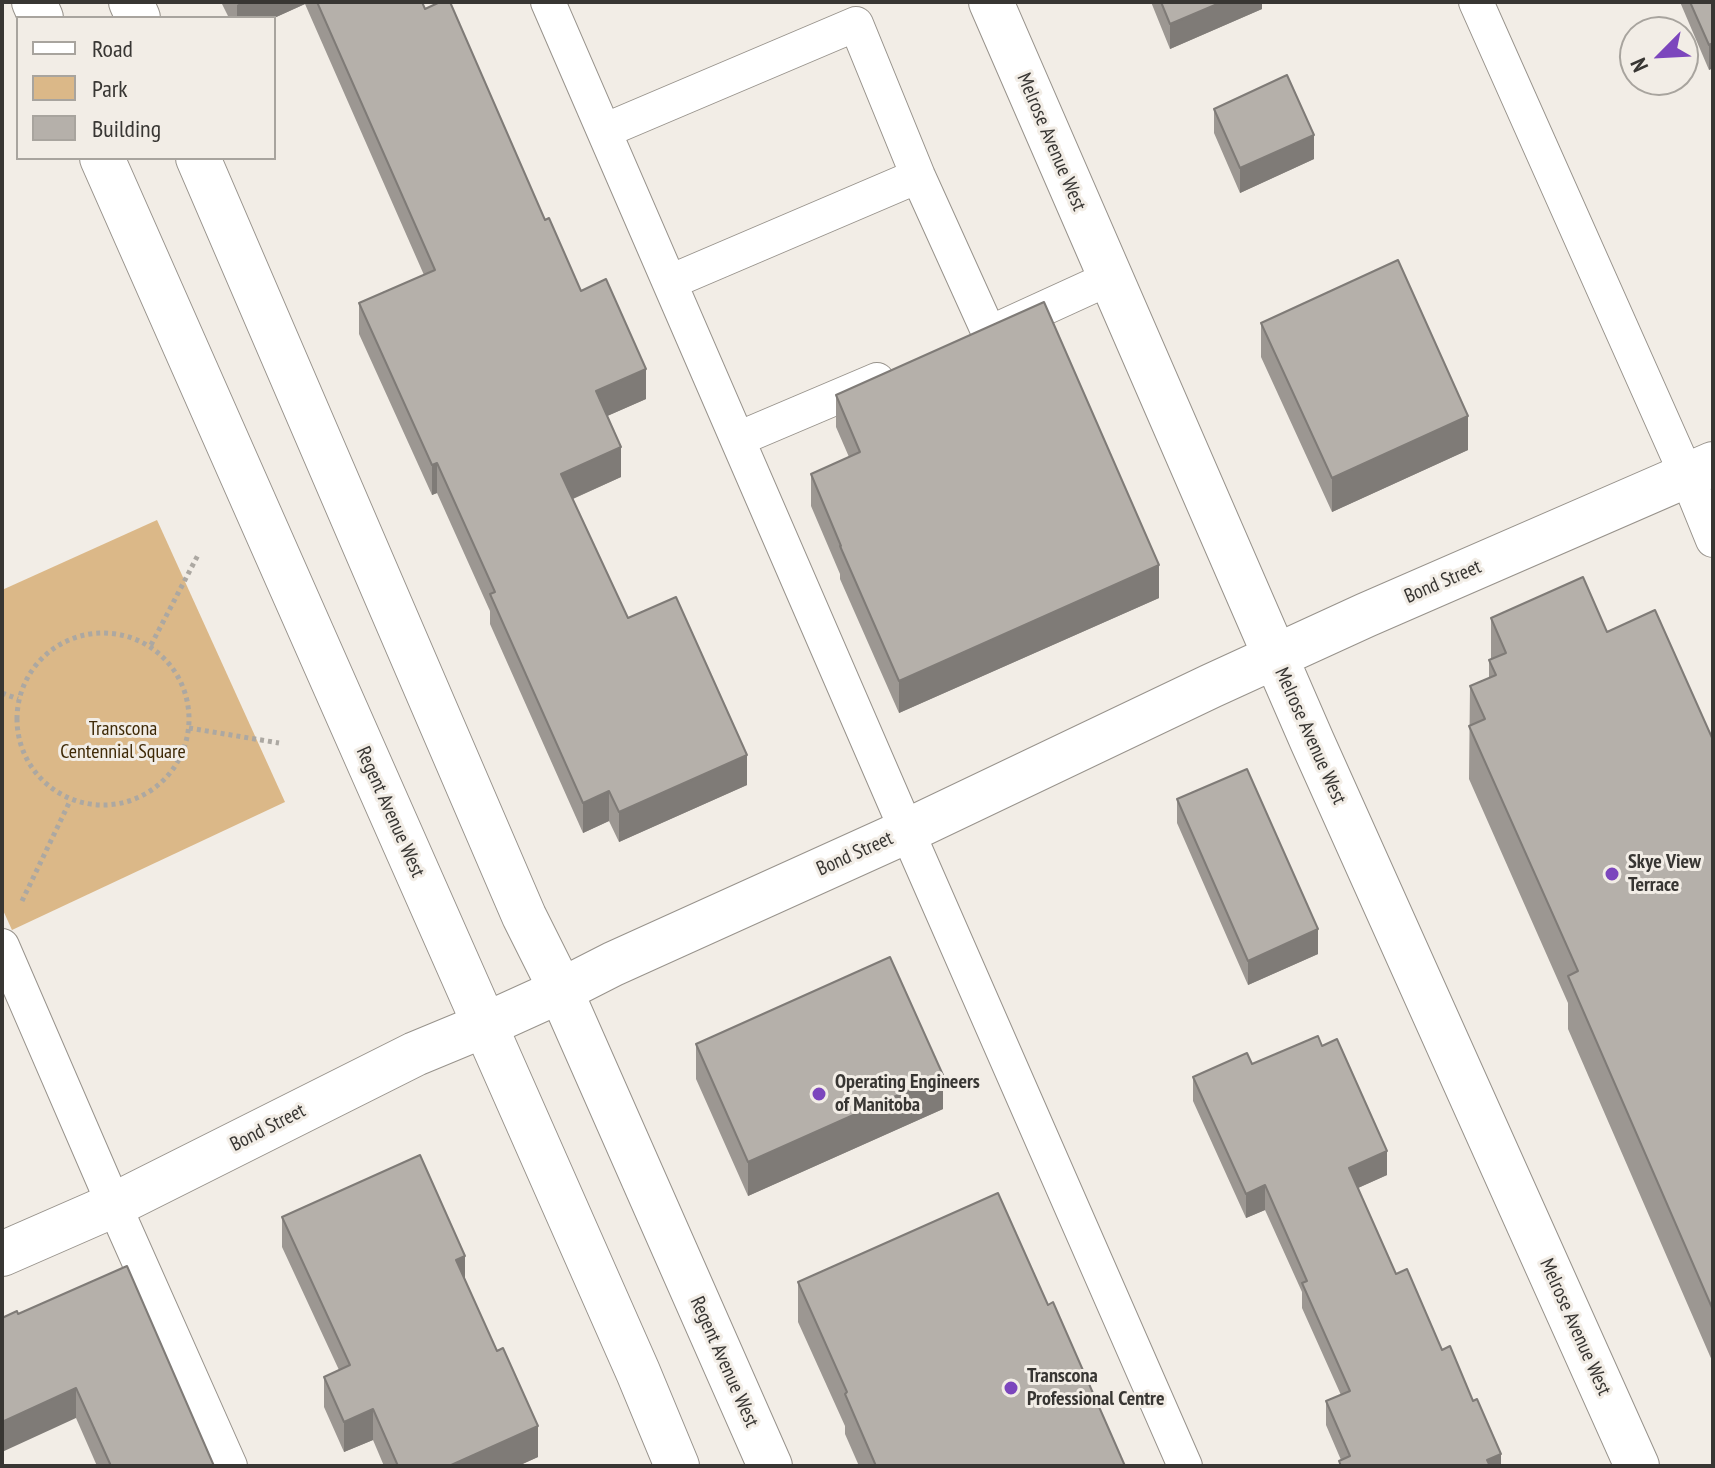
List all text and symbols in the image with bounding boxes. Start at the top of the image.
legend [16,16,276,160]
north arrow [1619,16,1699,96]
text: Road [92,33,133,64]
text: N [1624,54,1654,76]
street label: Melrose Avenue West [1011,70,1091,214]
text: Park [92,73,128,104]
text: Building [92,113,161,144]
street label: Bond Street [1401,555,1485,609]
street label: Melrose Avenue West [1269,664,1351,808]
park label: Transcona Centennial Square [60,717,186,764]
street label: Regent Avenue West [350,743,430,881]
street label: Bond Street [813,827,897,881]
place label: Skye View Terrace [1628,850,1701,897]
marker: Skye View Terrace [1603,865,1621,883]
place label: Operating Engineers of Manitoba [835,1070,980,1117]
marker: Operating Engineers of Manitoba [810,1085,828,1103]
street label: Bond Street [226,1099,310,1157]
street label: Melrose Avenue West [1534,1255,1616,1399]
street label: Regent Avenue West [684,1293,764,1431]
place label: Transcona Professional Centre [1027,1364,1164,1411]
marker: Transcona Professional Centre [1002,1379,1020,1397]

